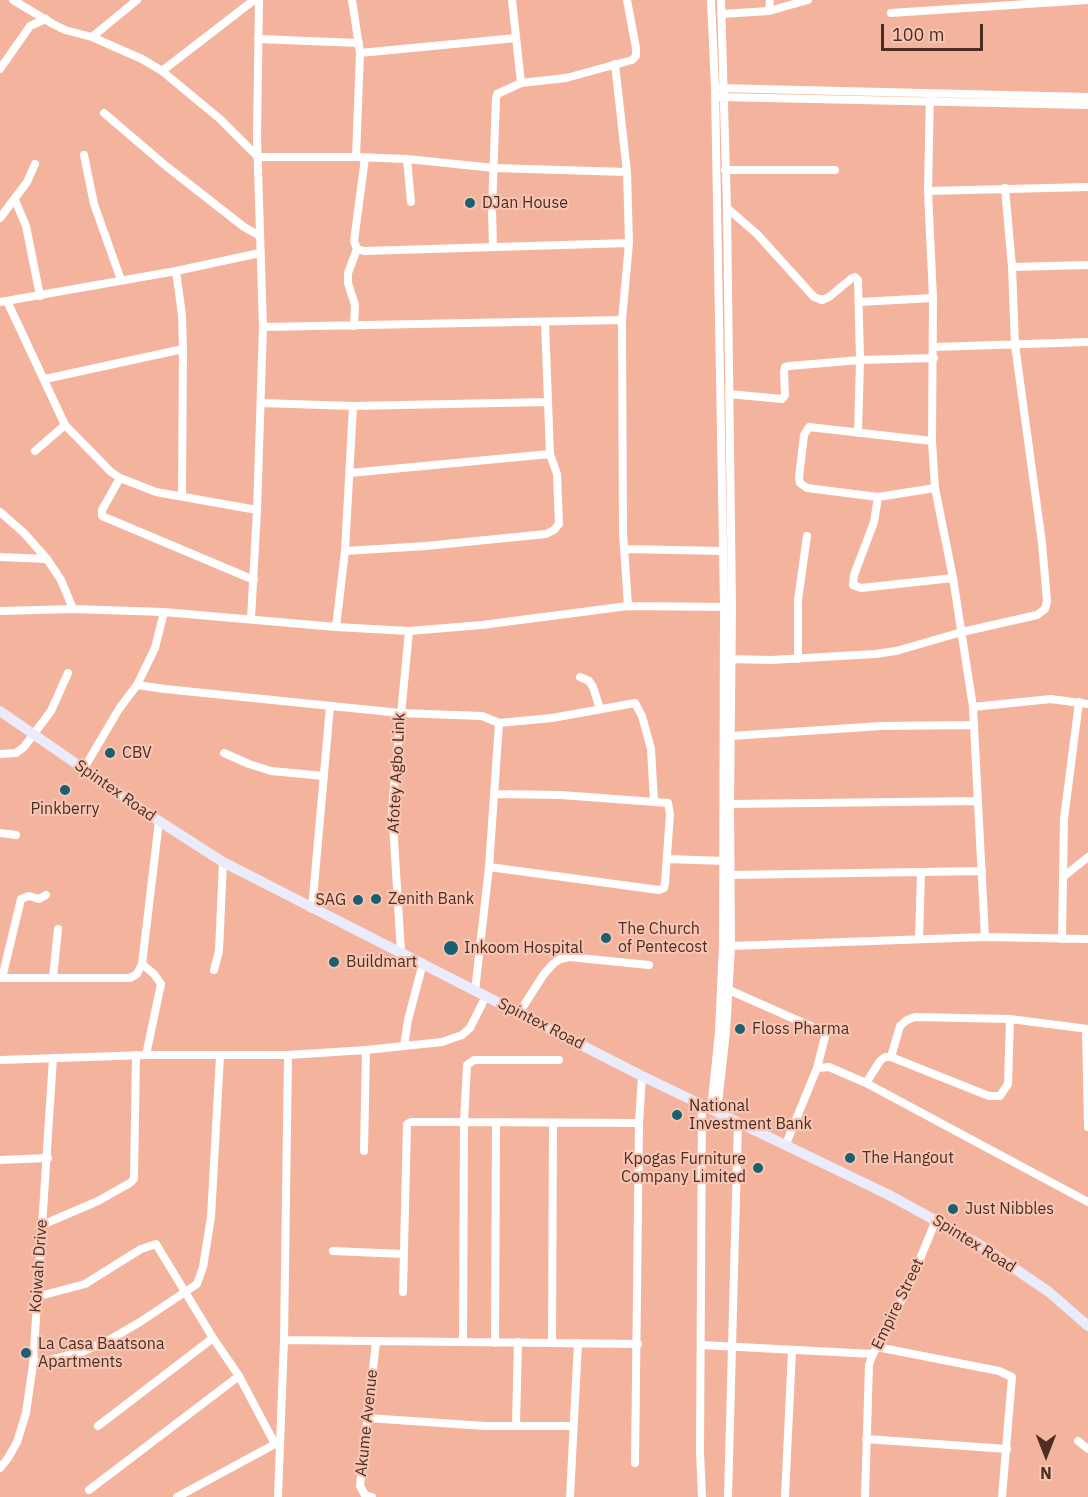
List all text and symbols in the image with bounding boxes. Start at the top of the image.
scale bar [884,12,986,50]
text: 100 m [892,23,944,46]
place label: DJan House [482,193,568,213]
marker: DJan House [463,196,477,210]
street label: Afotey Agbo Link [384,712,410,834]
place label: CBV [122,743,152,763]
marker: CBV [103,746,117,760]
street label: Spintex Road [71,756,159,826]
marker: Pinkberry [58,783,72,797]
place label: Pinkberry [30,799,100,819]
place label: Zenith Bank [388,889,474,909]
place label: SAG [316,890,346,910]
marker: Zenith Bank [369,892,383,906]
marker: SAG [351,893,365,907]
place label: The Church of Pentecost [618,919,708,957]
marker: The Church of Pentecost [599,931,613,945]
place label: Inkoom Hospital [464,938,583,958]
marker: Inkoom Hospital [442,939,460,957]
place label: Buildmart [346,952,417,972]
marker: Buildmart [327,955,341,969]
street label: Spintex Road [495,994,587,1054]
place label: Floss Pharma [752,1019,849,1039]
marker: Floss Pharma [733,1022,747,1036]
place label: National Investment Bank [689,1096,812,1134]
marker: National Investment Bank [670,1108,684,1122]
place label: The Hangout [862,1148,954,1168]
place label: Kpogas Furniture Company Limited [621,1149,746,1187]
marker: The Hangout [843,1151,857,1165]
marker: Kpogas Furniture Company Limited [751,1161,765,1175]
place label: Just Nibbles [965,1199,1054,1219]
marker: Just Nibbles [946,1202,960,1216]
street label: Spintex Road [929,1211,1019,1277]
street label: Koiwah Drive [26,1219,52,1313]
street label: Empire Street [868,1255,928,1353]
place label: La Casa Baatsona Apartments [38,1334,164,1372]
marker: La Casa Baatsona Apartments [19,1346,33,1360]
street label: Akume Avenue [352,1369,382,1477]
north arrow [1016,1425,1076,1485]
text: N [1040,1463,1052,1483]

